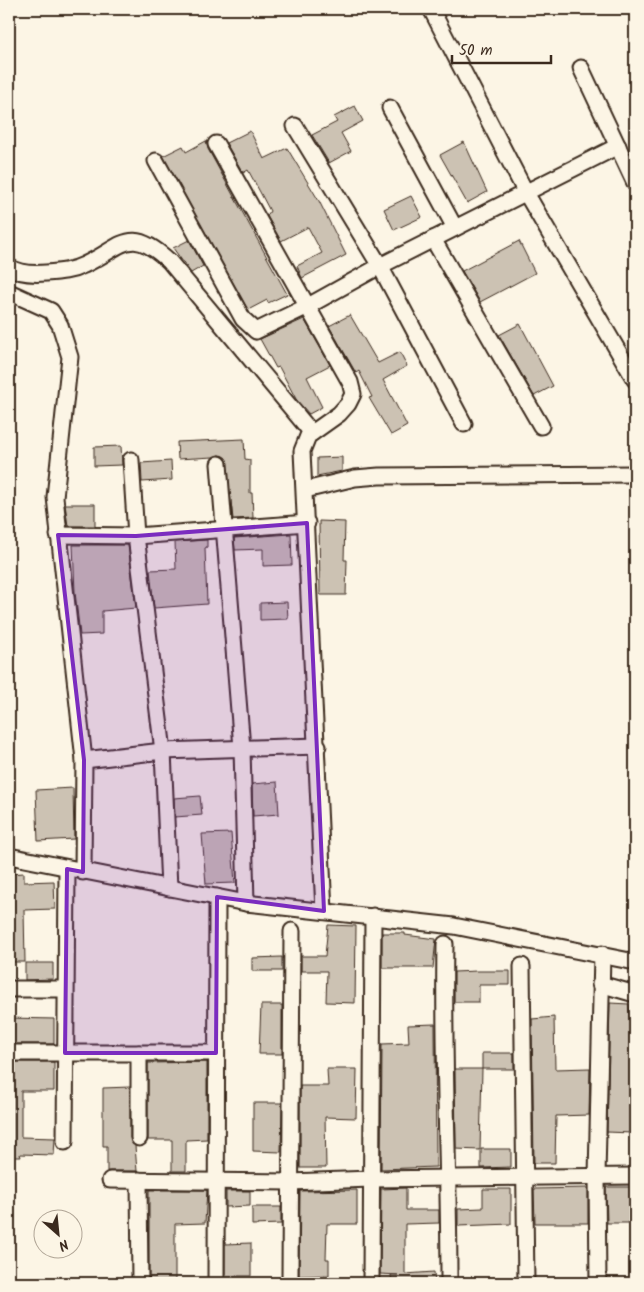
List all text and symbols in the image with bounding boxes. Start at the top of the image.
scale bar [452,32,550,64]
text: 50 m [459,39,493,63]
north arrow [32,1210,82,1260]
text: N [54,1233,72,1257]

